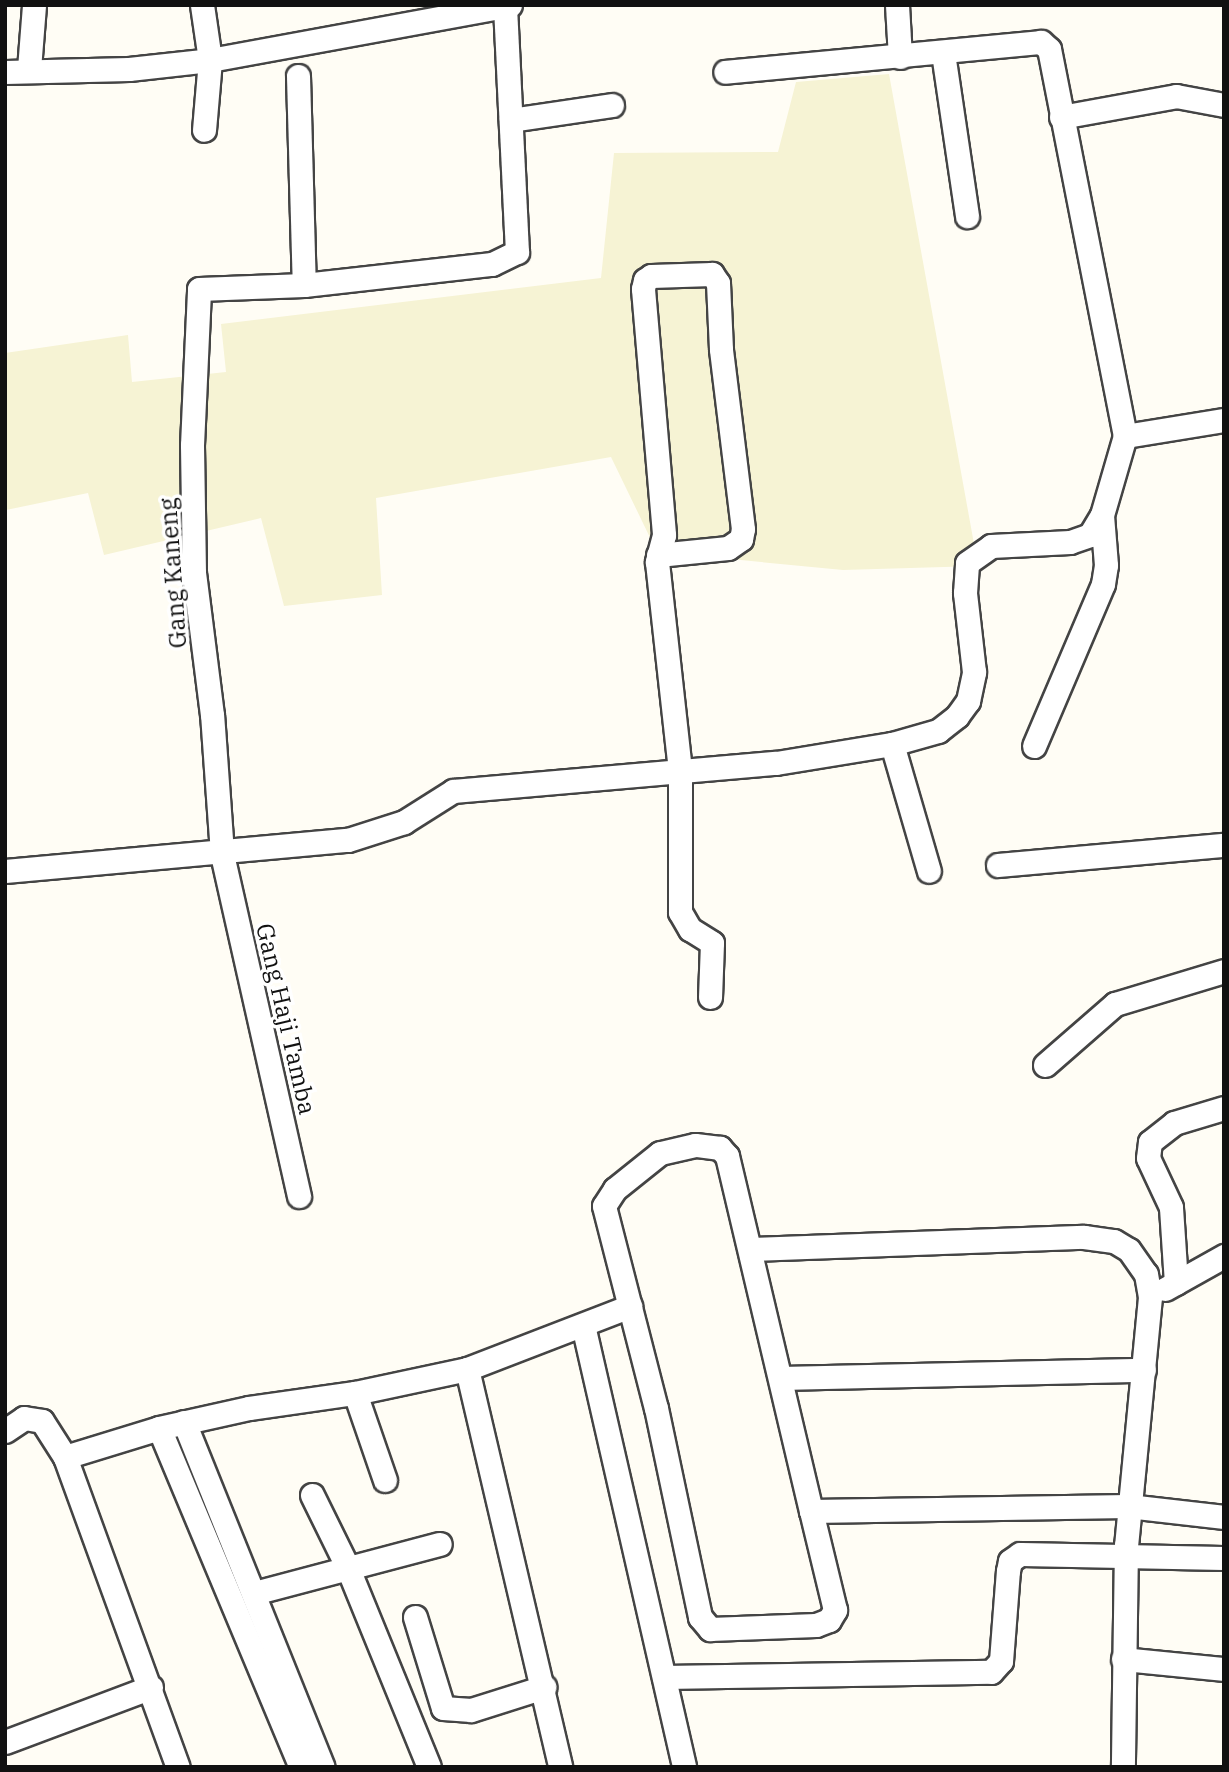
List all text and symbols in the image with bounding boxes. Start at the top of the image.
street label: Gang Kaneng [153,497,193,649]
street label: Gang Haji Tamba [250,921,322,1117]

